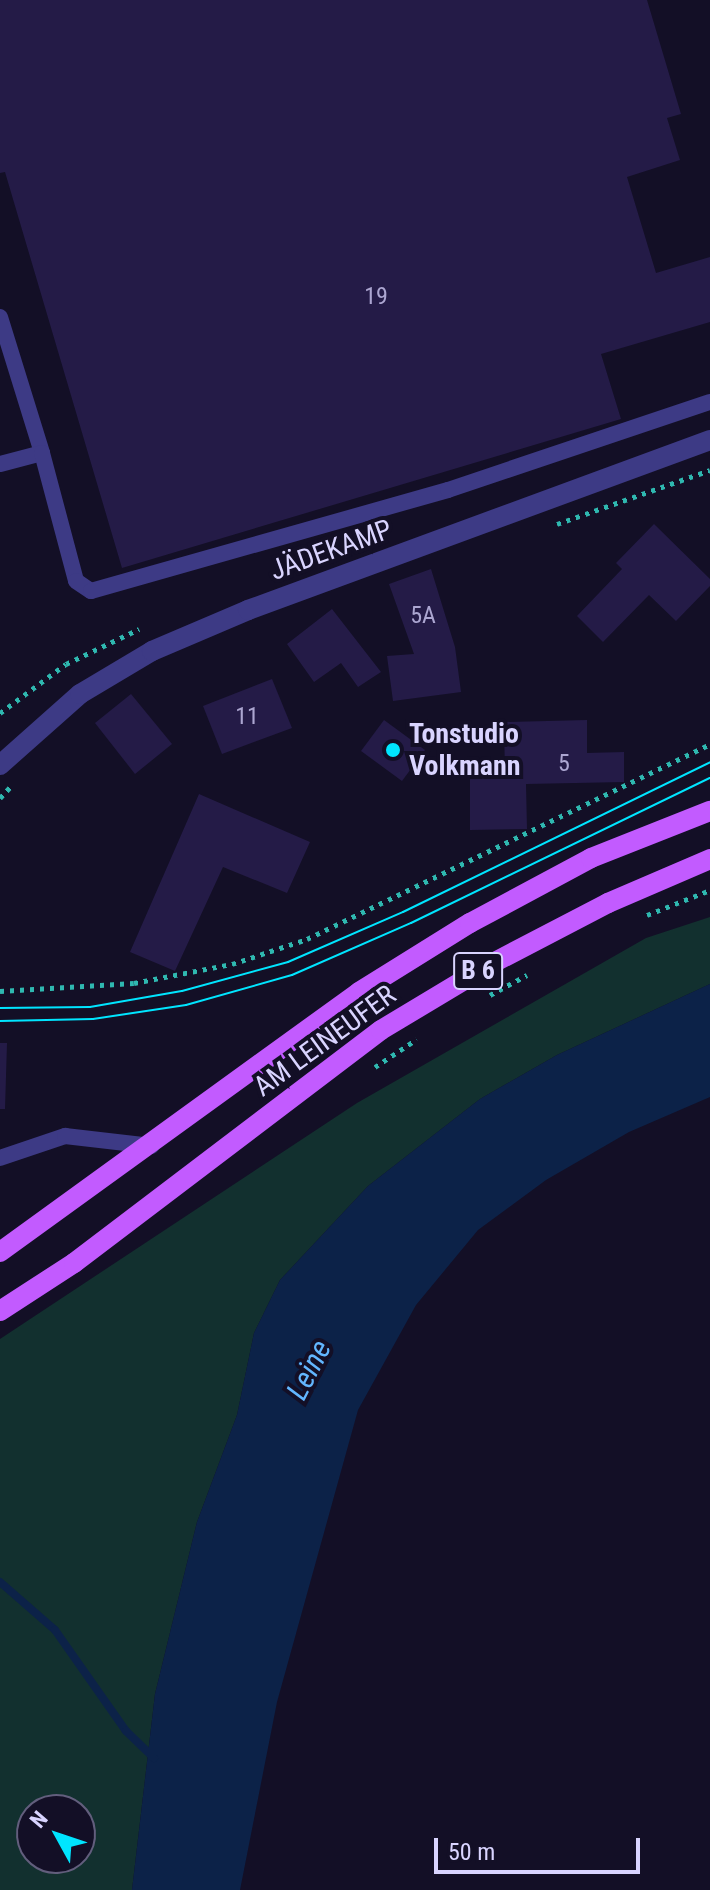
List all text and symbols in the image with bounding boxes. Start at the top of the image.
house number: 19 [364,283,388,311]
street label: JÄDEKAMP [265,512,397,588]
house number: 5A [410,602,436,630]
house number: 11 [235,703,259,731]
place label: Tonstudio Volkmann [409,717,520,783]
marker: Tonstudio Volkmann [384,741,402,759]
house number: 5 [558,750,570,778]
road number: B 6 [452,949,504,993]
street label: AM LEINEUFER [247,978,403,1104]
water label: Leine [279,1334,339,1406]
north arrow [16,1794,96,1874]
text: N [25,1806,53,1833]
scale bar [438,1822,644,1872]
text: 50 m [448,1838,495,1866]

